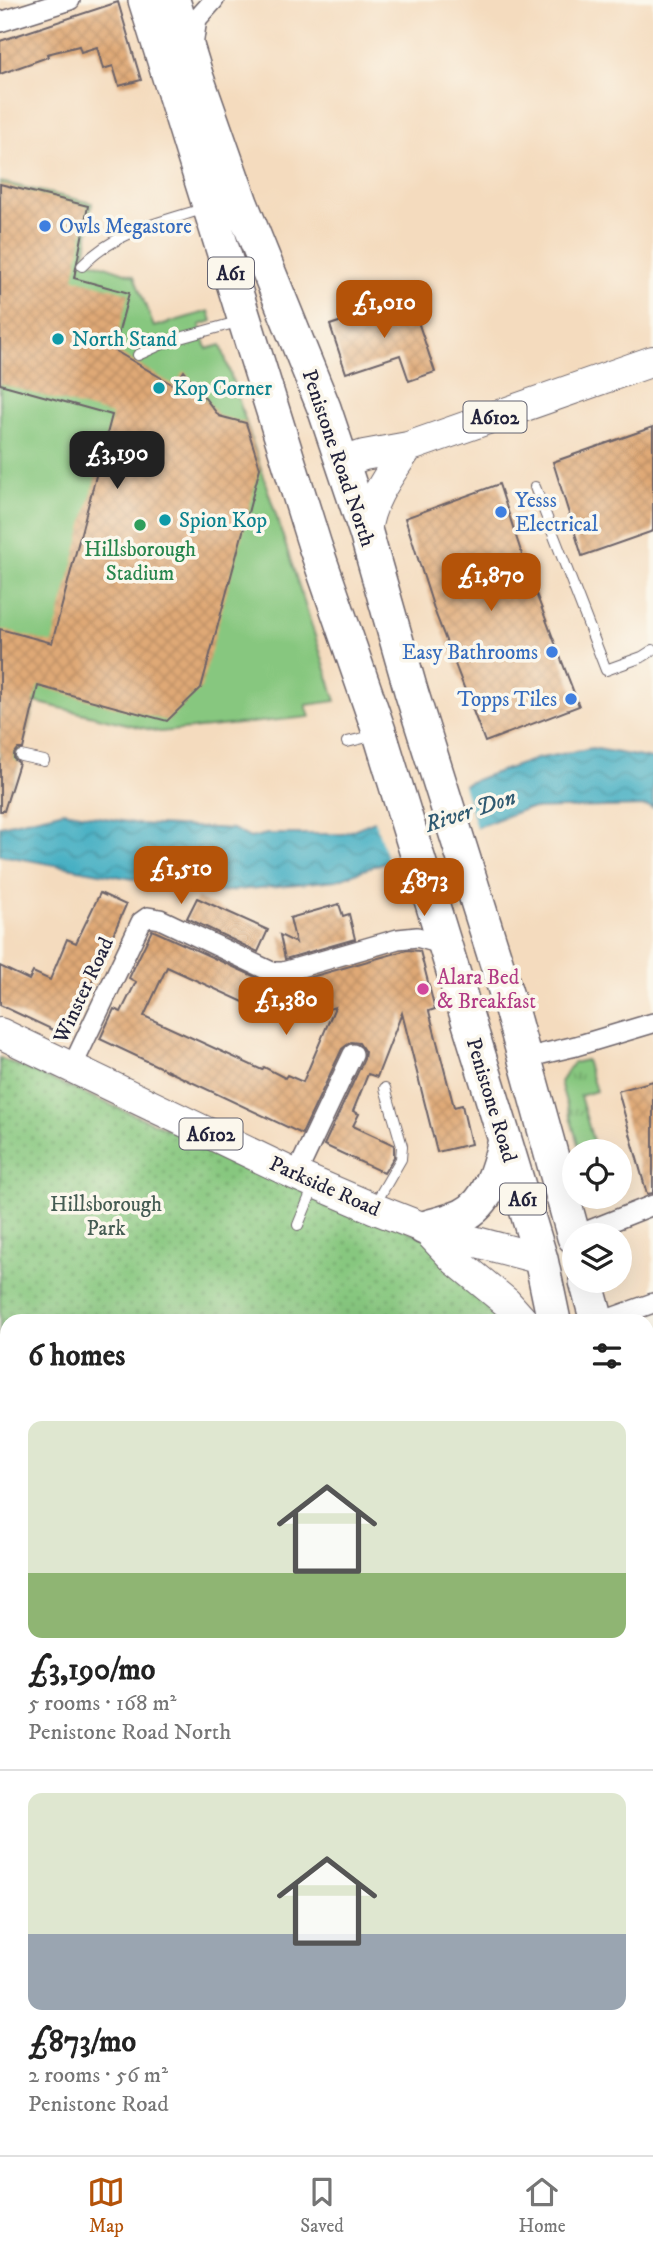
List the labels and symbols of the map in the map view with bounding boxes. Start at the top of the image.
place label: Owls Megastore [59,214,192,240]
marker: Owls Megastore [37,218,53,234]
road number: A61 [208,258,254,288]
pin: £1,010 [327,280,441,340]
place label: North Stand [72,327,178,353]
marker: North Stand [50,331,66,347]
street label: Penistone Road North [296,366,381,550]
place label: Kop Corner [173,376,272,402]
marker: Kop Corner [151,380,167,396]
road number: A6102 [463,402,526,432]
pin: £3,190 [60,432,174,491]
place label: Yesss Electrical [515,488,599,538]
marker: Yesss Electrical [493,504,509,520]
place label: Spion Kop [179,508,267,534]
marker: Spion Kop [157,512,173,528]
marker: Hillsborough Stadium [132,517,148,533]
place label: Hillsborough Stadium [84,537,196,587]
pin: £1,870 [434,554,548,613]
place label: Easy Bathrooms [402,640,538,666]
marker: Easy Bathrooms [544,644,560,660]
place label: Topps Tiles [457,687,557,713]
marker: Topps Tiles [563,691,579,707]
water label: River Don [420,783,520,840]
pin: £1,510 [124,846,238,906]
pin: £873 [383,858,465,918]
street label: Winster Road [48,933,120,1048]
place label: Alara Bed & Breakfast [437,965,536,1015]
pin: £1,380 [229,978,343,1037]
marker: Alara Bed & Breakfast [415,981,431,997]
street label: Penistone Road [460,1035,522,1166]
road number: A6102 [180,1118,242,1150]
street label: Parkside Road [265,1151,385,1223]
road number: A61 [500,1184,546,1214]
park label: Hillsborough Park [50,1192,162,1242]

